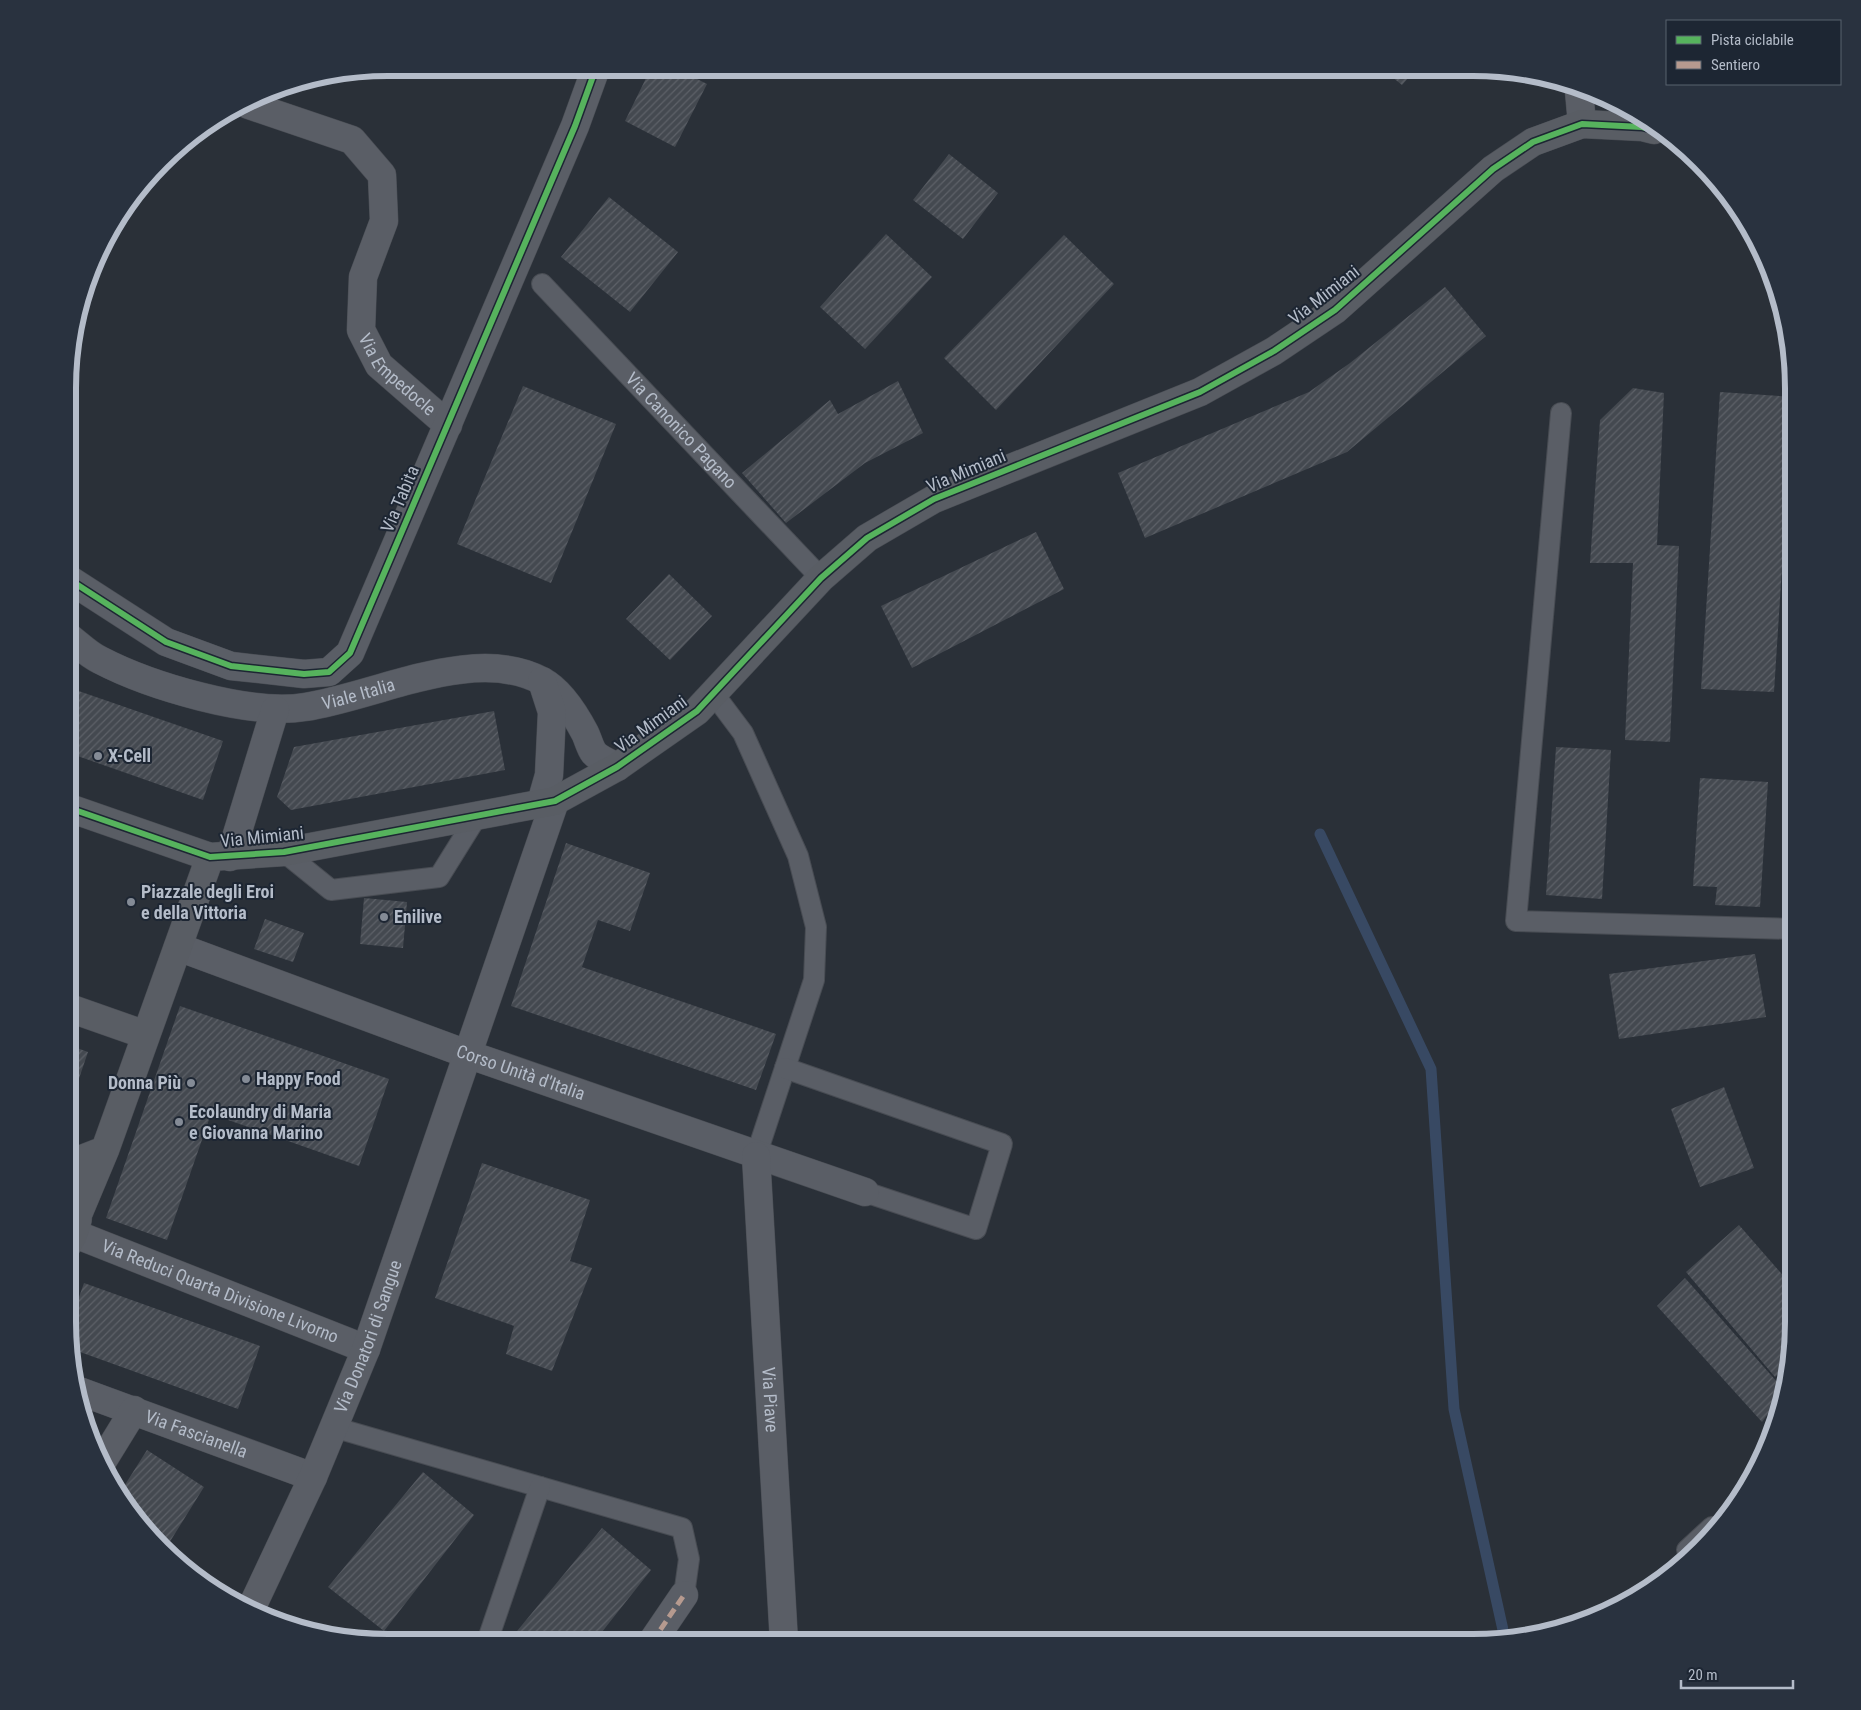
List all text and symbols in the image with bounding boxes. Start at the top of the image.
legend [1666,20,1841,85]
text: Pista ciclabile [1711,31,1794,49]
text: Sentiero [1711,56,1760,74]
street label: Via Mimiani [1284,261,1363,329]
street label: Via Empedocle [355,330,440,420]
street label: Via Canonico Pagano [622,368,741,492]
street label: Via Mimiani [923,444,1009,497]
street label: Via Tabita [376,462,423,535]
street label: Viale Italia [320,674,397,714]
street label: Via Mimiani [611,690,691,757]
place label: X-Cell [108,745,151,766]
marker: X-Cell [92,750,104,762]
street label: Via Mimiani [219,822,305,851]
place label: Piazzale degli Eroi e della Vittoria [141,881,274,923]
marker: Piazzale degli Eroi e della Vittoria [125,896,137,908]
place label: Enilive [394,906,442,927]
marker: Enilive [378,911,390,923]
street label: Corso Unità d'Italia [454,1040,588,1104]
place label: Happy Food [256,1068,341,1089]
place label: Donna Più [108,1072,181,1093]
marker: Happy Food [240,1073,252,1085]
marker: Donna Più [185,1077,197,1089]
place label: Ecolaundry di Maria e Giovanna Marino [189,1101,332,1143]
marker: Ecolaundry di Maria e Giovanna Marino [173,1116,185,1128]
street label: Via Reduci Quarta Divisione Livorno [99,1235,342,1347]
street label: Via Donatori di Sangue [330,1257,406,1416]
street label: Via Piave [758,1366,783,1433]
street label: Via Fascianella [142,1405,251,1462]
scale bar [1681,1658,1794,1690]
text: 20 m [1688,1666,1718,1684]

